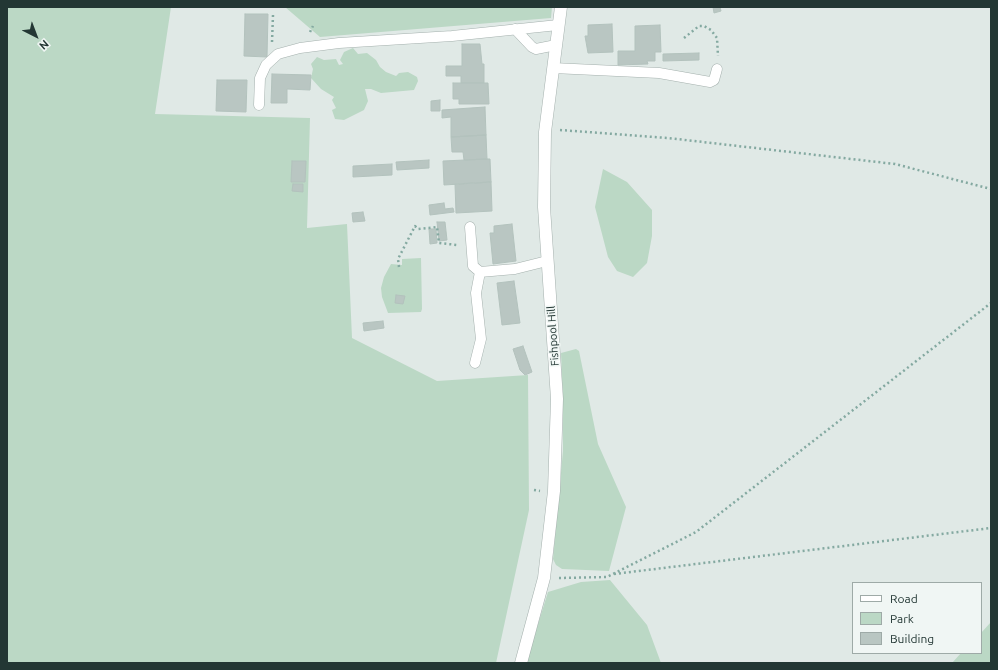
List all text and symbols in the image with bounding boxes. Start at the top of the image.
north arrow [16,16,56,56]
text: N [37,38,51,52]
street label: Fishpool Hill [544,305,562,367]
legend [852,582,982,654]
text: Road [890,592,918,605]
text: Park [890,612,914,625]
text: Building [890,632,934,645]

